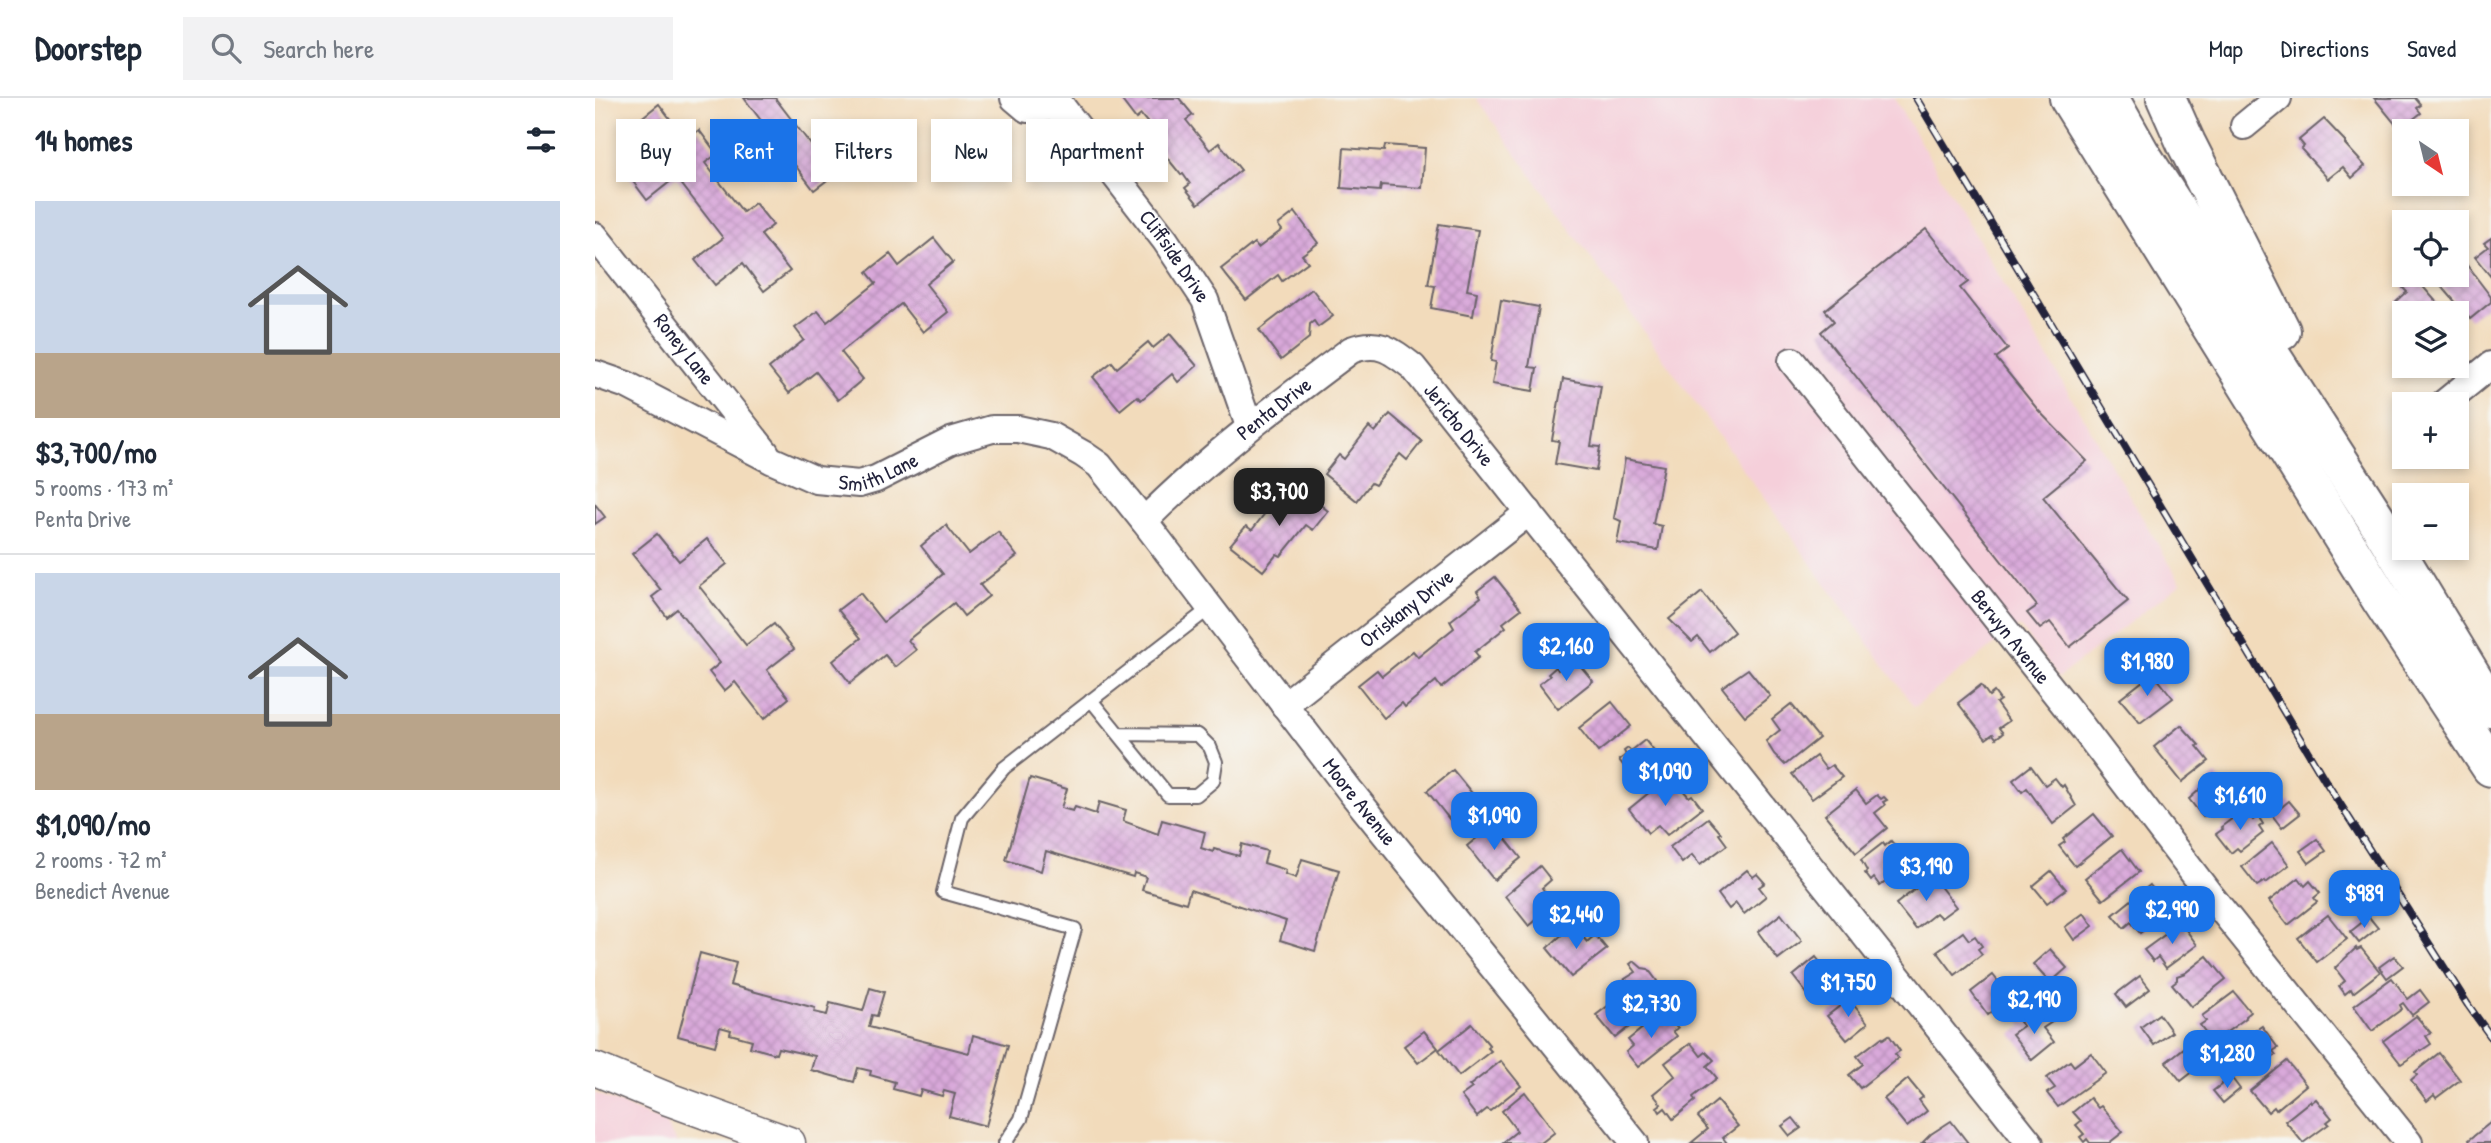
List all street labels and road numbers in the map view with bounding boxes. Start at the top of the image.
street label: Cliffside Drive [1133,204,1217,308]
street label: Roney Lane [647,307,722,391]
street label: Penta Drive [1230,370,1317,447]
street label: Jericho Drive [1417,377,1501,472]
street label: Smith Lane [837,445,923,498]
street label: Oriskany Drive [1353,562,1459,654]
street label: Berwyn Avenue [1965,583,2058,690]
street label: Moore Avenue [1316,752,1404,851]

